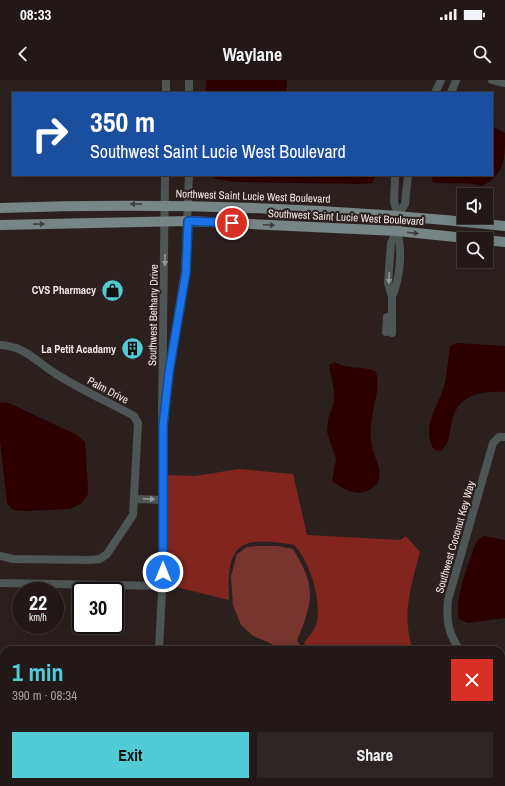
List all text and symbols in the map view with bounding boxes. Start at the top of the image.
text: 08:33 [20,4,51,25]
text: Waylane [223,42,282,67]
icon: back [12,43,34,65]
icon: search [471,43,493,65]
text: 350 m [90,103,155,141]
icon: right [24,108,76,160]
text: Southwest Saint Lucie West Boulevard [90,139,346,164]
street label: Northwest Saint Lucie West Boulevard [175,186,331,206]
map controls [457,188,493,268]
button: sound [457,188,493,224]
one-way arrow [129,201,142,207]
pin [215,206,249,240]
street label: Southwest Saint Lucie West Boulevard [268,206,424,228]
icon: arrive [221,212,243,234]
one-way arrow [33,221,45,228]
one-way arrow [263,221,275,228]
one-way arrow [407,230,419,236]
button: search [457,232,493,268]
one-way arrow [162,254,168,267]
street label: Southwest Bethany Drive [145,264,161,366]
one-way arrow [386,272,392,285]
shop icon: CVS Pharmacy [99,277,125,303]
place label: CVS Pharmacy [32,283,96,297]
building icon: La Petit Acadamy [119,336,145,362]
place label: La Petit Acadamy [41,342,116,356]
street label: Palm Drive [85,373,131,407]
street label: Southwest Coconut Key Way [432,479,478,595]
one-way arrow [143,496,155,503]
position arrow [142,551,184,593]
speed limit sign: 30 [72,582,124,634]
text: 22 [29,589,47,616]
text: km/h [29,611,47,624]
text: 1 min [12,656,63,688]
button: close [451,659,493,701]
text: 390 m · 08:34 [12,687,77,704]
button: Exit [12,732,249,778]
button: Share [257,732,493,778]

